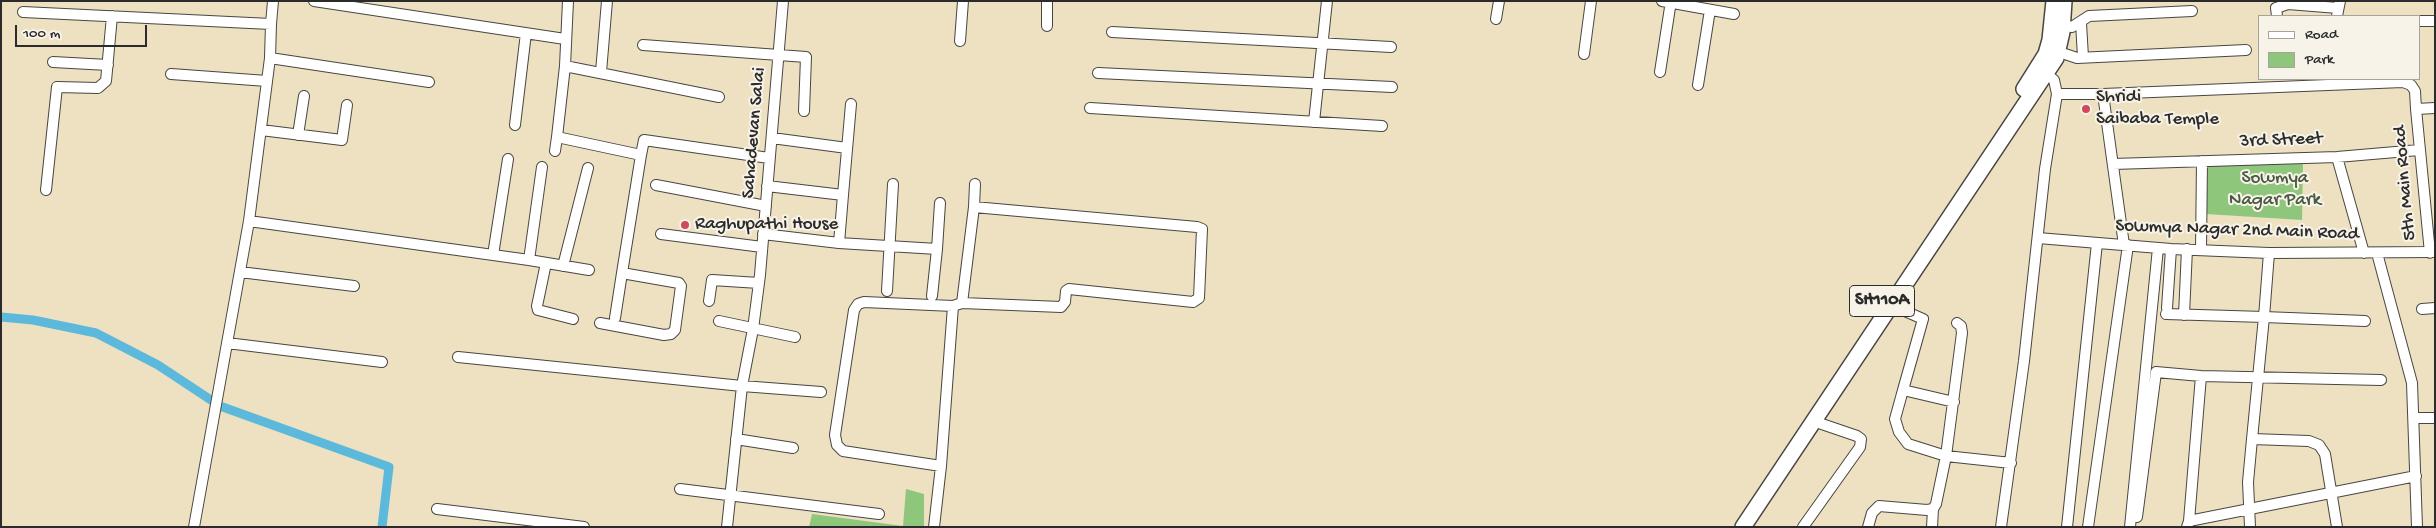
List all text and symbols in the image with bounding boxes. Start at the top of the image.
scale bar [18,15,150,47]
legend [2258,15,2421,80]
text: 100 m [23,25,60,43]
text: Road [2305,26,2338,44]
text: Park [2305,51,2334,69]
street label: Sahadevan Salai [738,66,772,200]
place label: Shridi Saibaba Temple [2096,87,2219,131]
marker: Shridi Saibaba Temple [2080,103,2092,115]
street label: 5th Main Road [2390,125,2422,241]
street label: 3rd Street [2239,128,2323,154]
park label: Sowmya Nagar Park [2229,168,2321,212]
place label: Raghupathi House [695,214,838,236]
street label: Sowmya Nagar 2nd Main Road [2115,215,2359,247]
marker: Raghupathi House [679,219,691,231]
road number: SH110A [1850,286,1914,316]

